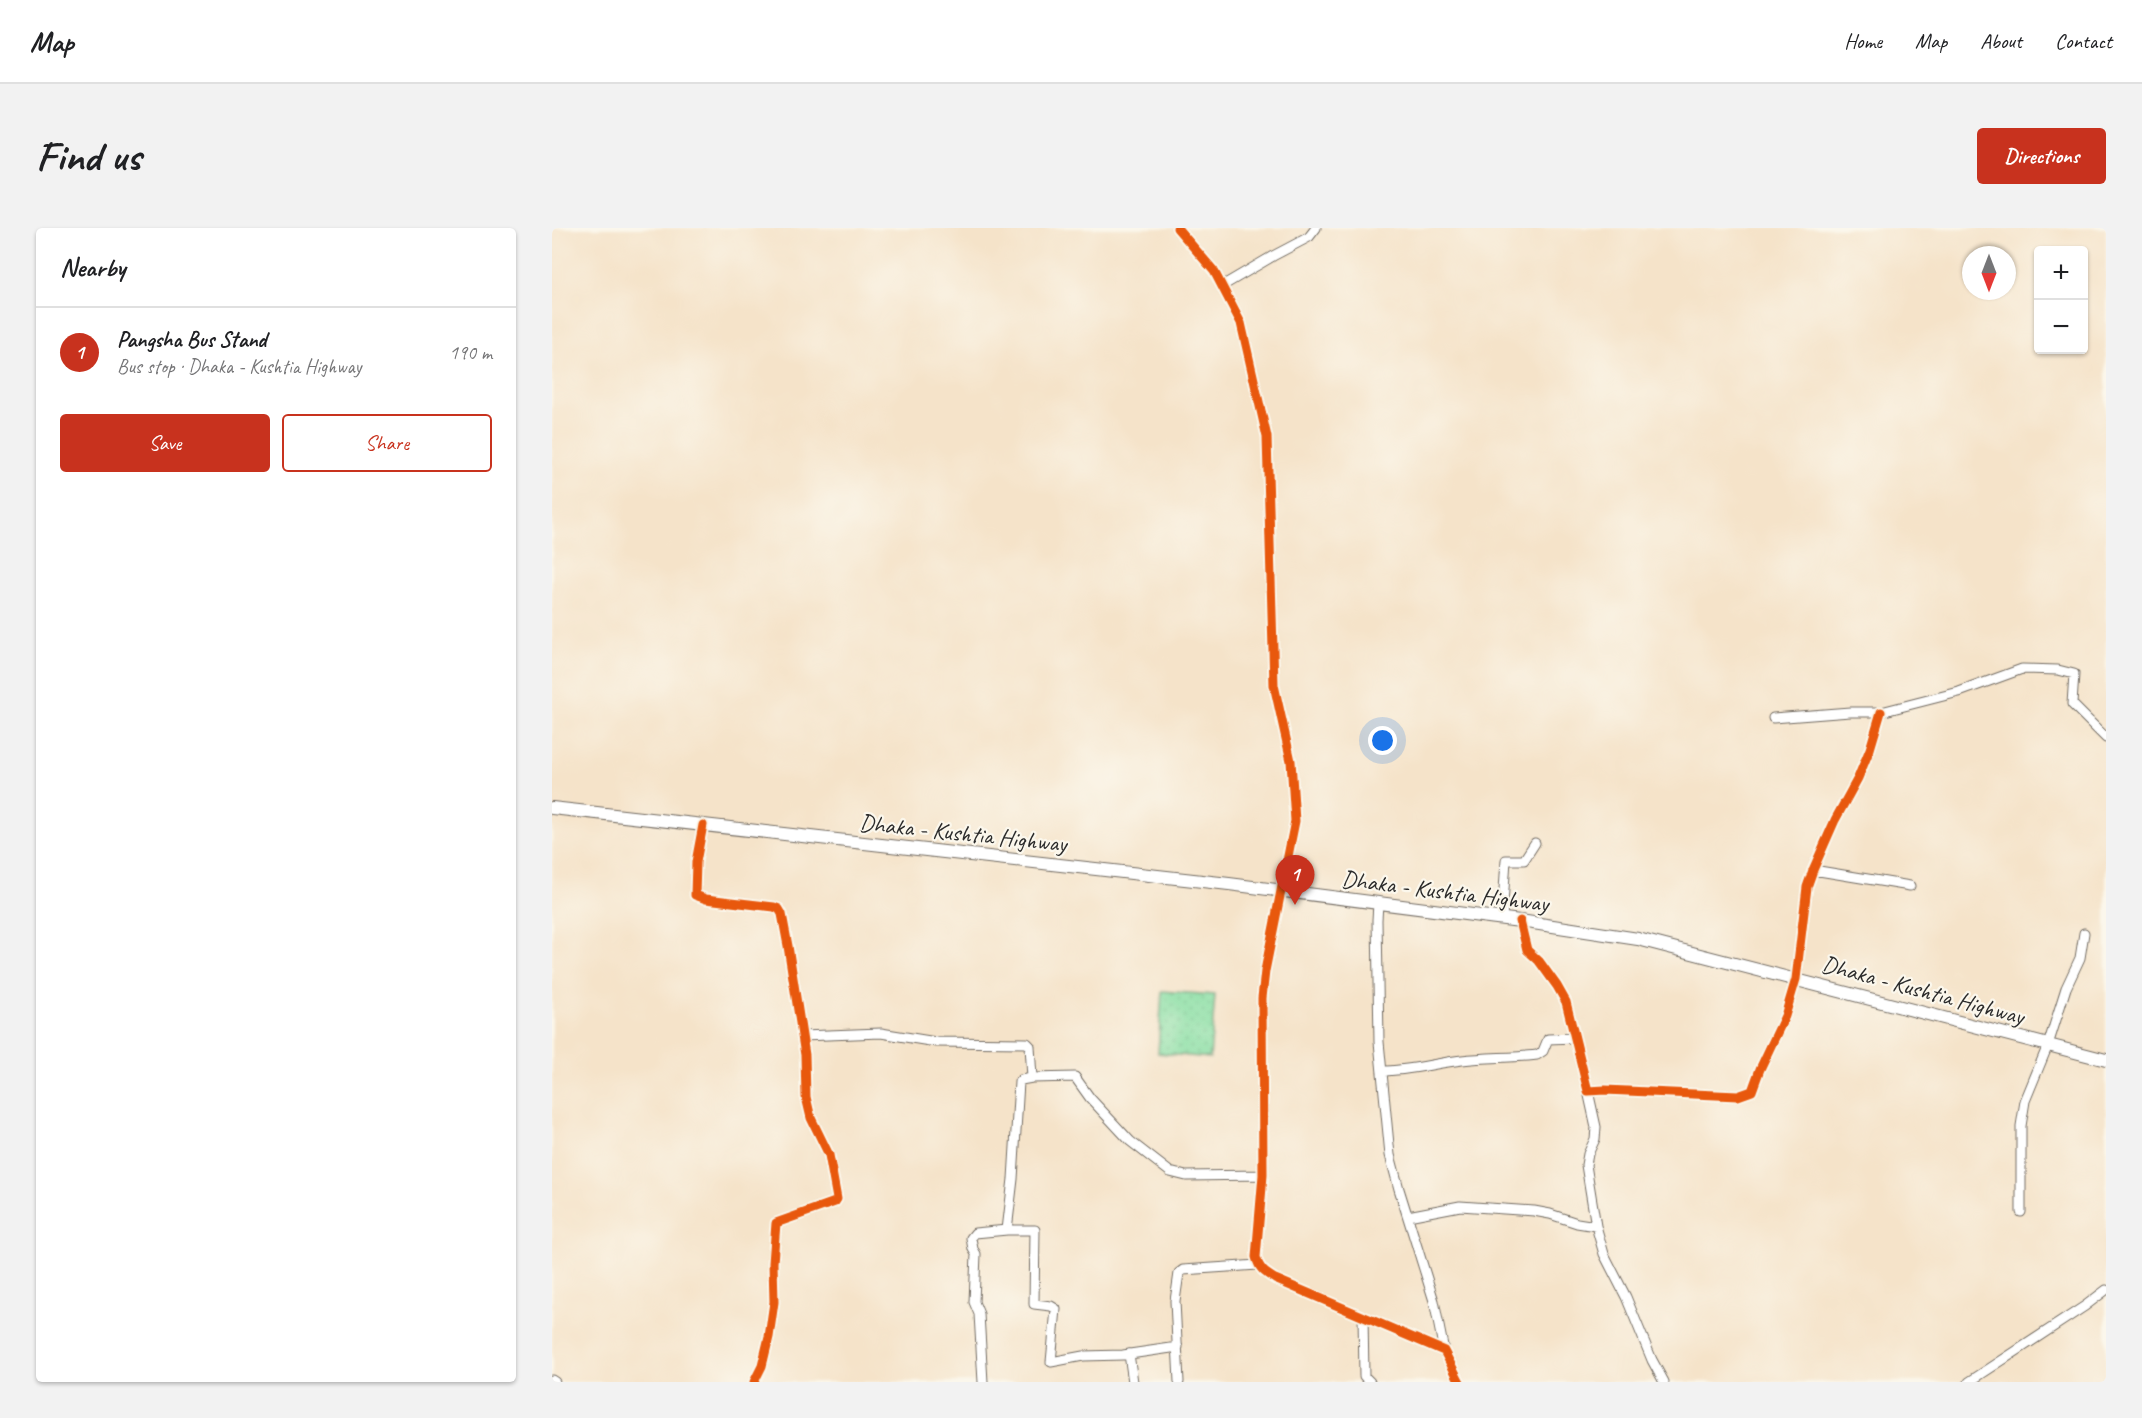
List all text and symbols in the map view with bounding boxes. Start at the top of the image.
text: Map [30,24,73,59]
text: Home [1844,28,1882,54]
text: Map [1915,28,1947,54]
text: About [1980,28,2022,54]
text: Contact [2055,28,2112,54]
button: Directions [1977,128,2106,184]
text: Find us [36,130,141,183]
north arrow [1962,246,2016,300]
map controls [2034,246,2088,354]
button: + [2034,246,2088,300]
text: Nearby [60,251,125,284]
button: − [2034,300,2088,354]
text: Pangsha Bus Stand [117,326,266,354]
text: 1 [75,340,84,365]
text: 190 m [449,340,492,365]
text: Bus stop · Dhaka - Kushtia Highway [117,354,361,379]
button: Save [60,414,270,472]
button: Share [282,414,492,472]
your location [1368,726,1397,755]
street label: Dhaka - Kushtia Highway [858,807,1070,859]
pin: 1 [1276,856,1314,905]
street label: Dhaka - Kushtia Highway [1340,863,1552,919]
street label: Dhaka - Kushtia Highway [1819,949,2029,1032]

